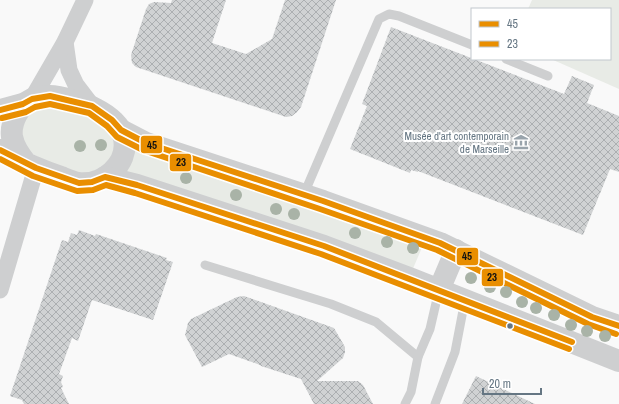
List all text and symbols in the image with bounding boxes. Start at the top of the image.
legend [471,8,611,60]
text: 45 [507,16,518,32]
text: 23 [507,36,518,52]
place label: Musée d'art contemporain de Marseille [404,129,509,156]
museum icon: Musée d'art contemporain de Marseille [512,133,530,151]
line badge: 45 [140,135,163,154]
text: 45 [147,138,157,152]
line badge: 23 [169,153,192,172]
text: 23 [176,155,186,169]
line badge: 45 [456,247,479,266]
text: 45 [462,249,472,263]
line badge: 23 [481,268,504,287]
text: 23 [487,270,497,284]
unlabelled marker [505,321,515,331]
scale bar [483,370,541,396]
text: 20 m [489,376,511,392]

